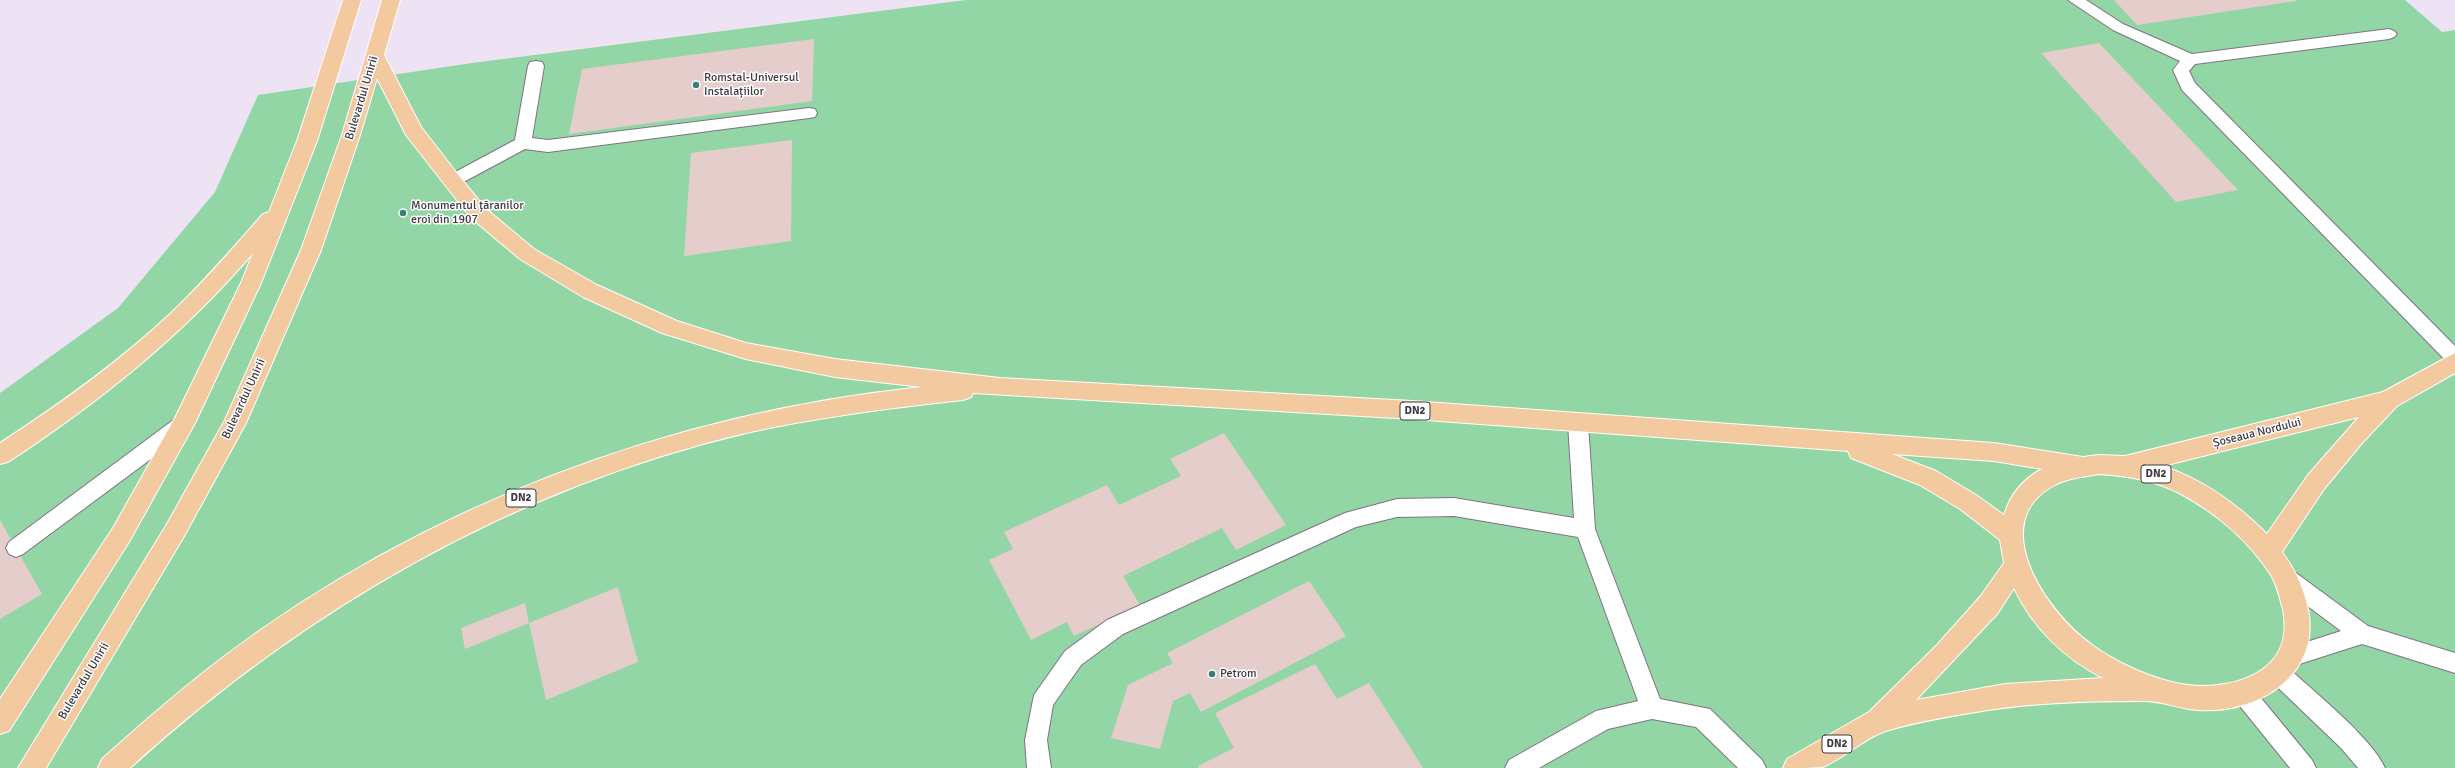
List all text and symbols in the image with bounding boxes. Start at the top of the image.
street label: Bulevardul Unirii [342,54,382,142]
place label: Romstal-Universul Instalațiilor [704,71,799,99]
marker: Romstal-Universul Instalațiilor [691,80,701,90]
place label: Monumentul țăranilor eroi din 1907 [411,199,524,227]
marker: Monumentul țăranilor eroi din 1907 [398,208,408,218]
street label: Bulevardul Unirii [219,357,269,441]
road number: DN2 [1400,402,1430,420]
street label: Șoseaua Nordului [2211,415,2303,451]
road number: DN2 [2141,465,2171,483]
road number: DN2 [506,489,536,507]
street label: Bulevardul Unirii [55,640,113,722]
place label: Petrom [1220,667,1257,681]
marker: Petrom [1207,669,1217,679]
road number: DN2 [1822,735,1852,753]

